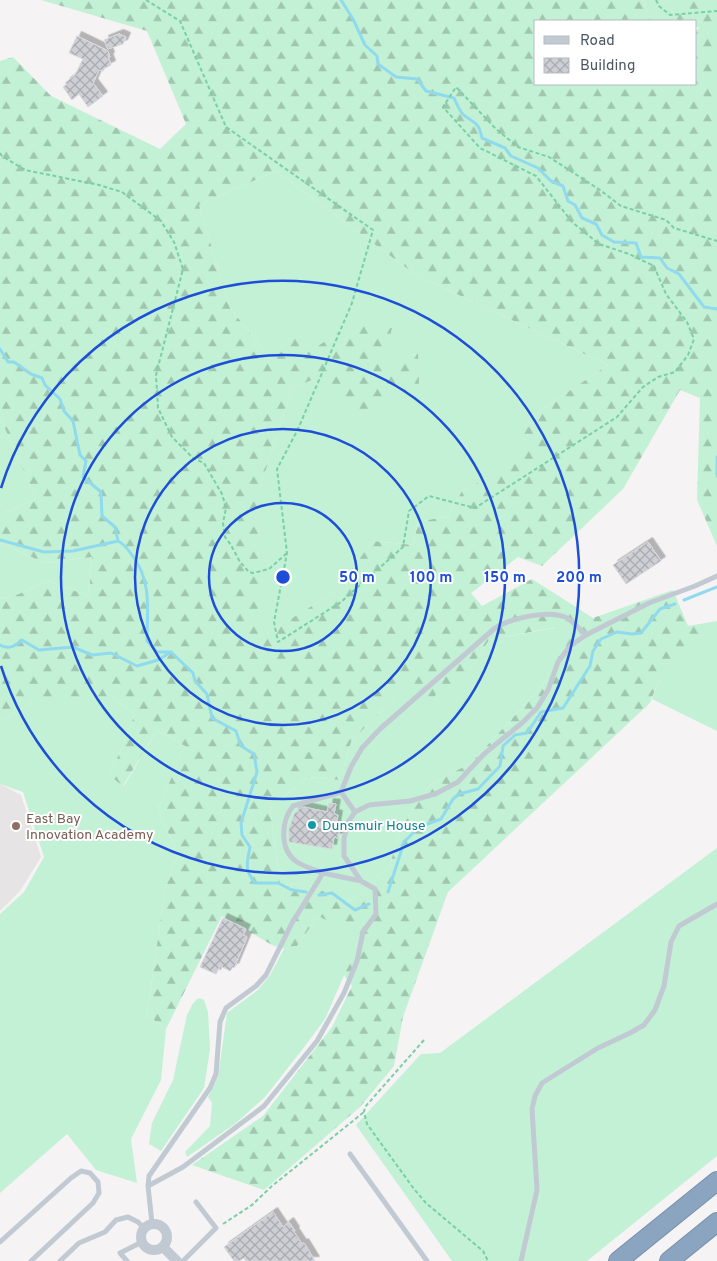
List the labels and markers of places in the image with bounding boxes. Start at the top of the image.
centre of rings [274,568,292,586]
place label: East Bay Innovation Academy [26,811,153,844]
place label: Dunsmuir House [322,818,426,835]
marker: Dunsmuir House [306,819,318,831]
marker: East Bay Innovation Academy [10,820,22,832]

